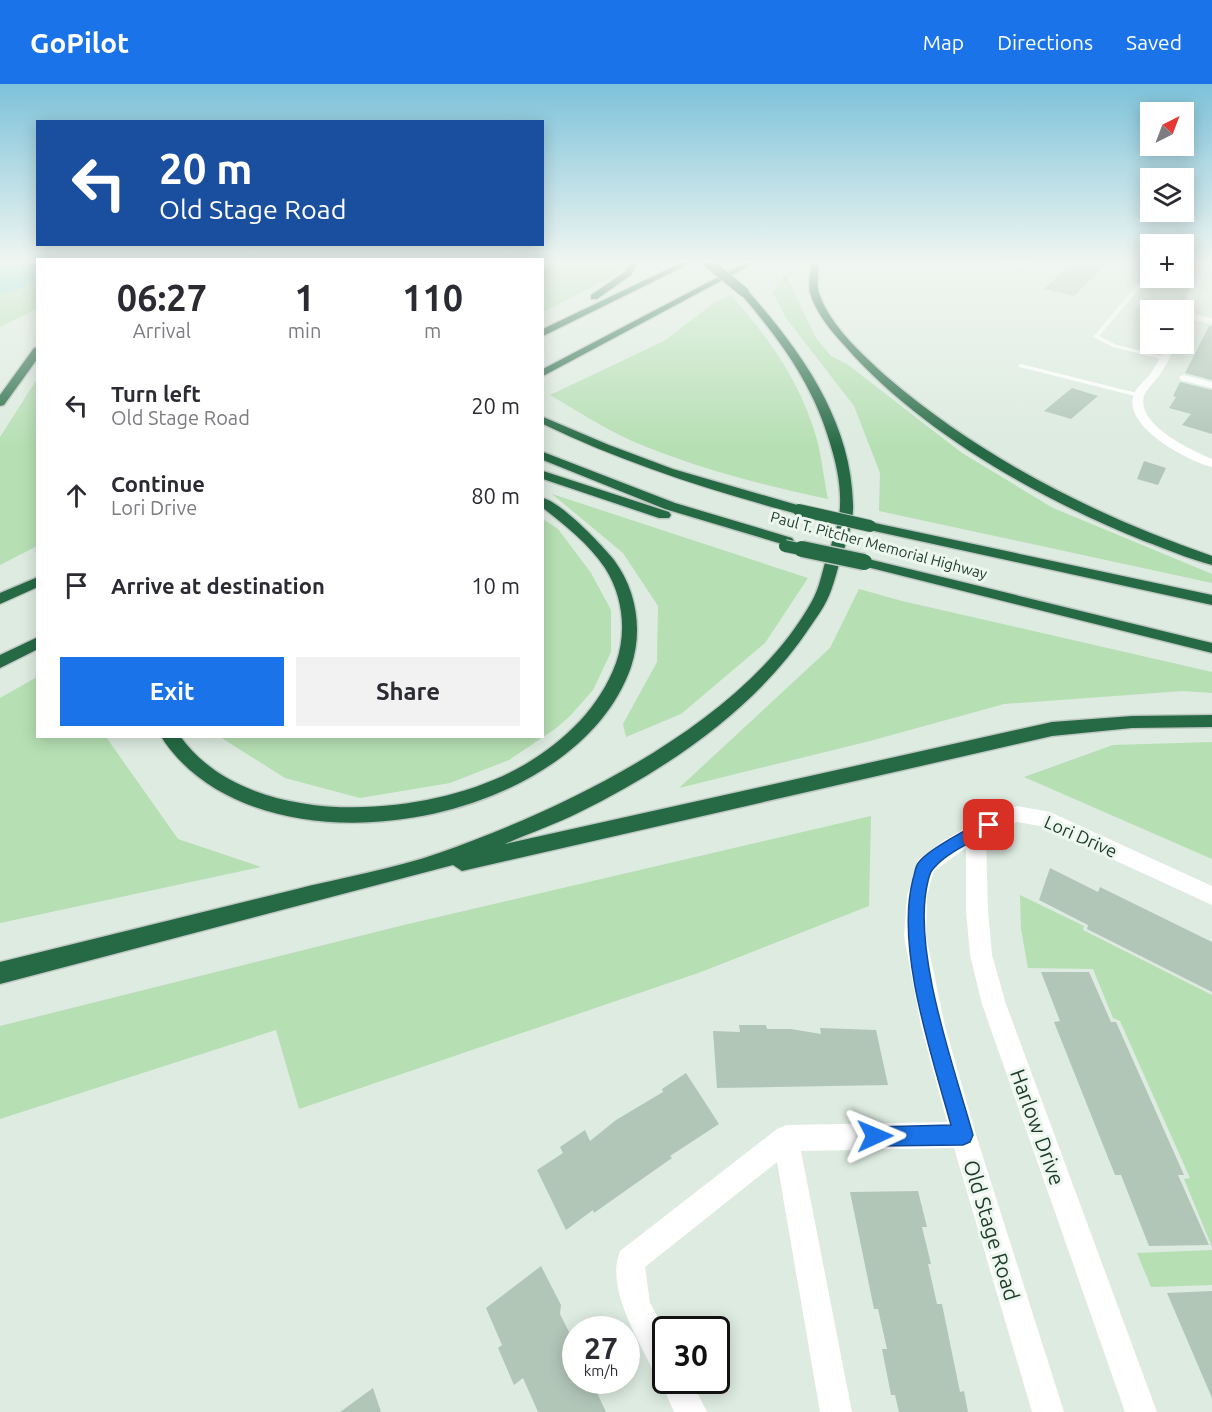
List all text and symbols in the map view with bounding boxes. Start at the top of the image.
text: GoPilot [30,27,129,58]
text: Map [923,30,964,54]
text: Directions [997,30,1093,54]
text: Saved [1126,30,1182,54]
north arrow [1140,102,1194,156]
map controls [1140,102,1194,354]
icon: left [60,144,138,222]
text: 20 m [159,145,253,192]
button: layers [1140,168,1194,222]
text: Old Stage Road [159,194,346,224]
button: + [1140,234,1194,288]
text: 06:27 [117,277,207,318]
text: 1 [294,277,315,318]
text: 110 [402,277,463,318]
button: − [1140,300,1194,354]
text: Arrival [133,319,191,342]
text: min [288,319,321,342]
text: m [424,319,441,342]
text: Turn left [111,381,201,406]
icon: left [60,389,93,422]
text: 20 m [471,393,520,418]
text: Old Stage Road [111,406,250,429]
text: Continue [111,471,205,496]
icon: ahead [60,479,93,512]
text: 80 m [471,483,520,508]
text: Lori Drive [111,496,197,519]
street label: Paul T. Pitcher Memorial Highway [769,508,989,582]
icon: arrive [60,569,93,602]
text: Arrive at destination [111,573,325,598]
text: 10 m [471,573,520,598]
button: Exit [60,657,284,726]
button: Share [296,657,520,726]
pin [963,799,1014,850]
icon: arrive [972,808,1005,841]
street label: Lori Drive [1042,811,1120,861]
street label: Harlow Drive [1006,1066,1070,1188]
position arrow [843,1104,907,1168]
street label: Old Stage Road [959,1157,1025,1303]
speed limit sign: 30 [652,1316,730,1394]
text: 27 [584,1331,618,1365]
text: km/h [584,1362,618,1379]

